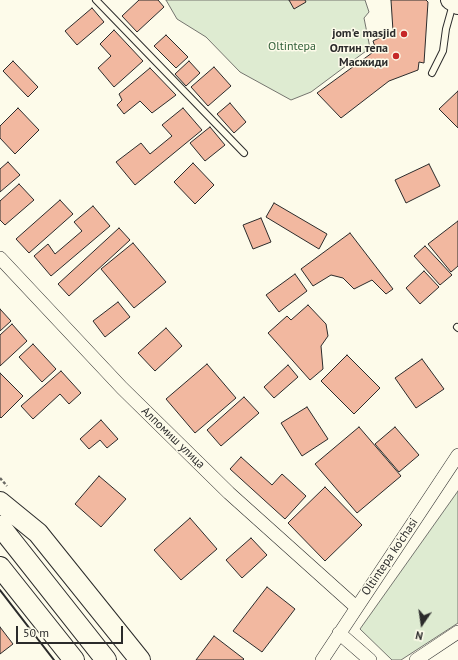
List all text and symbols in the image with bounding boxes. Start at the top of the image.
place label: jom'e masjid [332,27,396,41]
marker: jom'e masjid [399,29,409,39]
park label: Oltintepa [268,40,316,54]
place label: Олтин тепа Масжиди [330,42,388,70]
marker: Олтин тепа Масжиди [391,51,401,61]
street label: Алпомиш улица [138,404,208,472]
street label: Oltintepa ko'chasi [359,516,421,598]
north arrow [402,604,442,644]
scale bar [18,618,125,644]
text: 50 m [23,625,49,640]
text: N [414,628,424,643]

